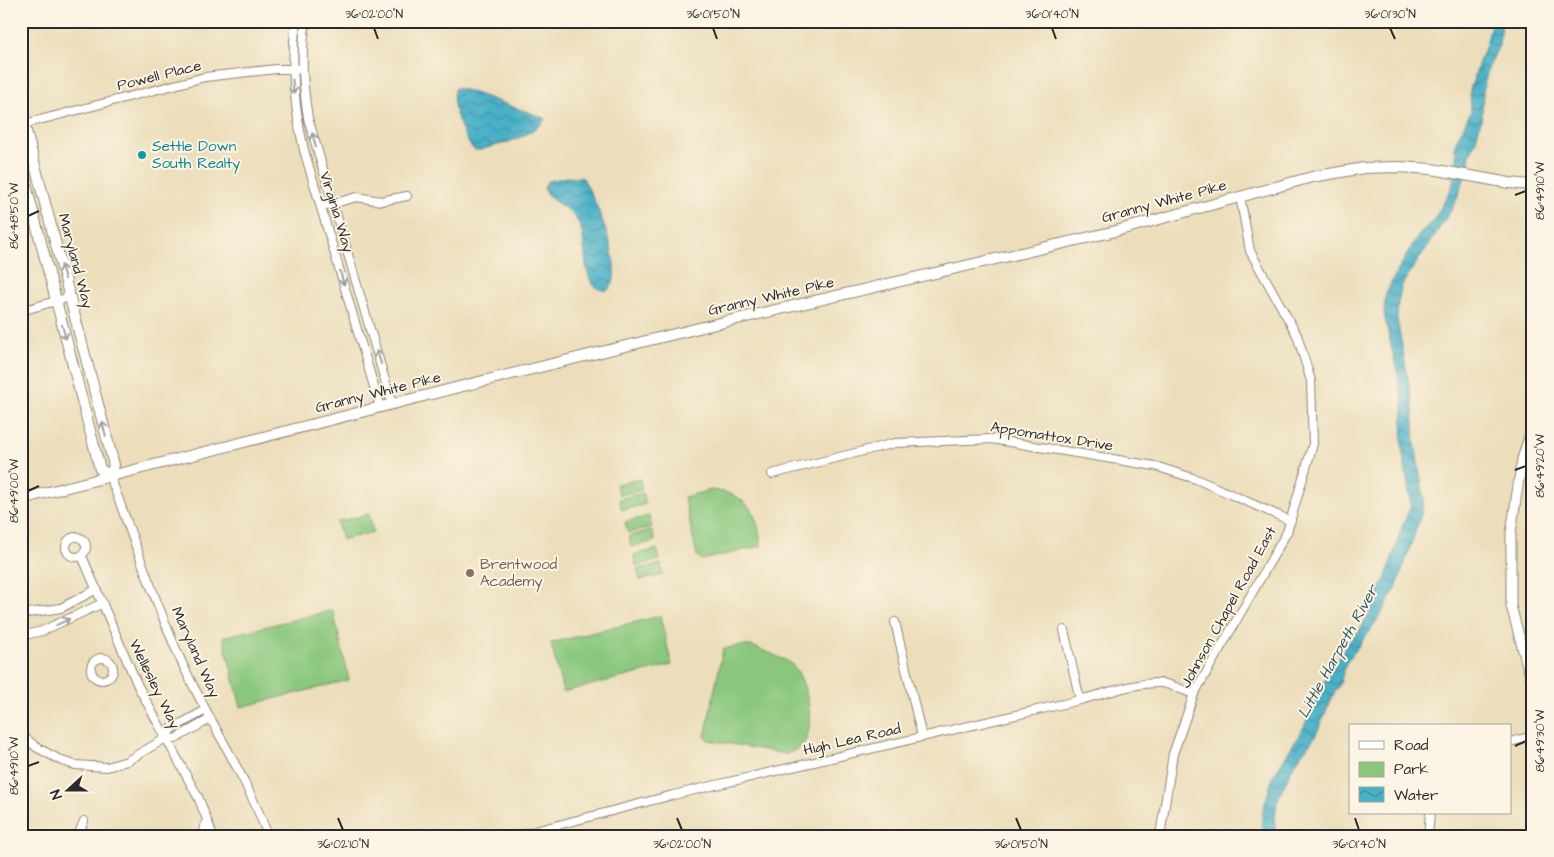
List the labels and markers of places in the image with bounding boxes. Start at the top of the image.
place label: Settle Down South Realty [152,136,240,175]
marker: Settle Down South Realty [136,149,148,161]
place label: Brentwood Academy [480,554,558,593]
marker: Brentwood Academy [464,567,476,579]

